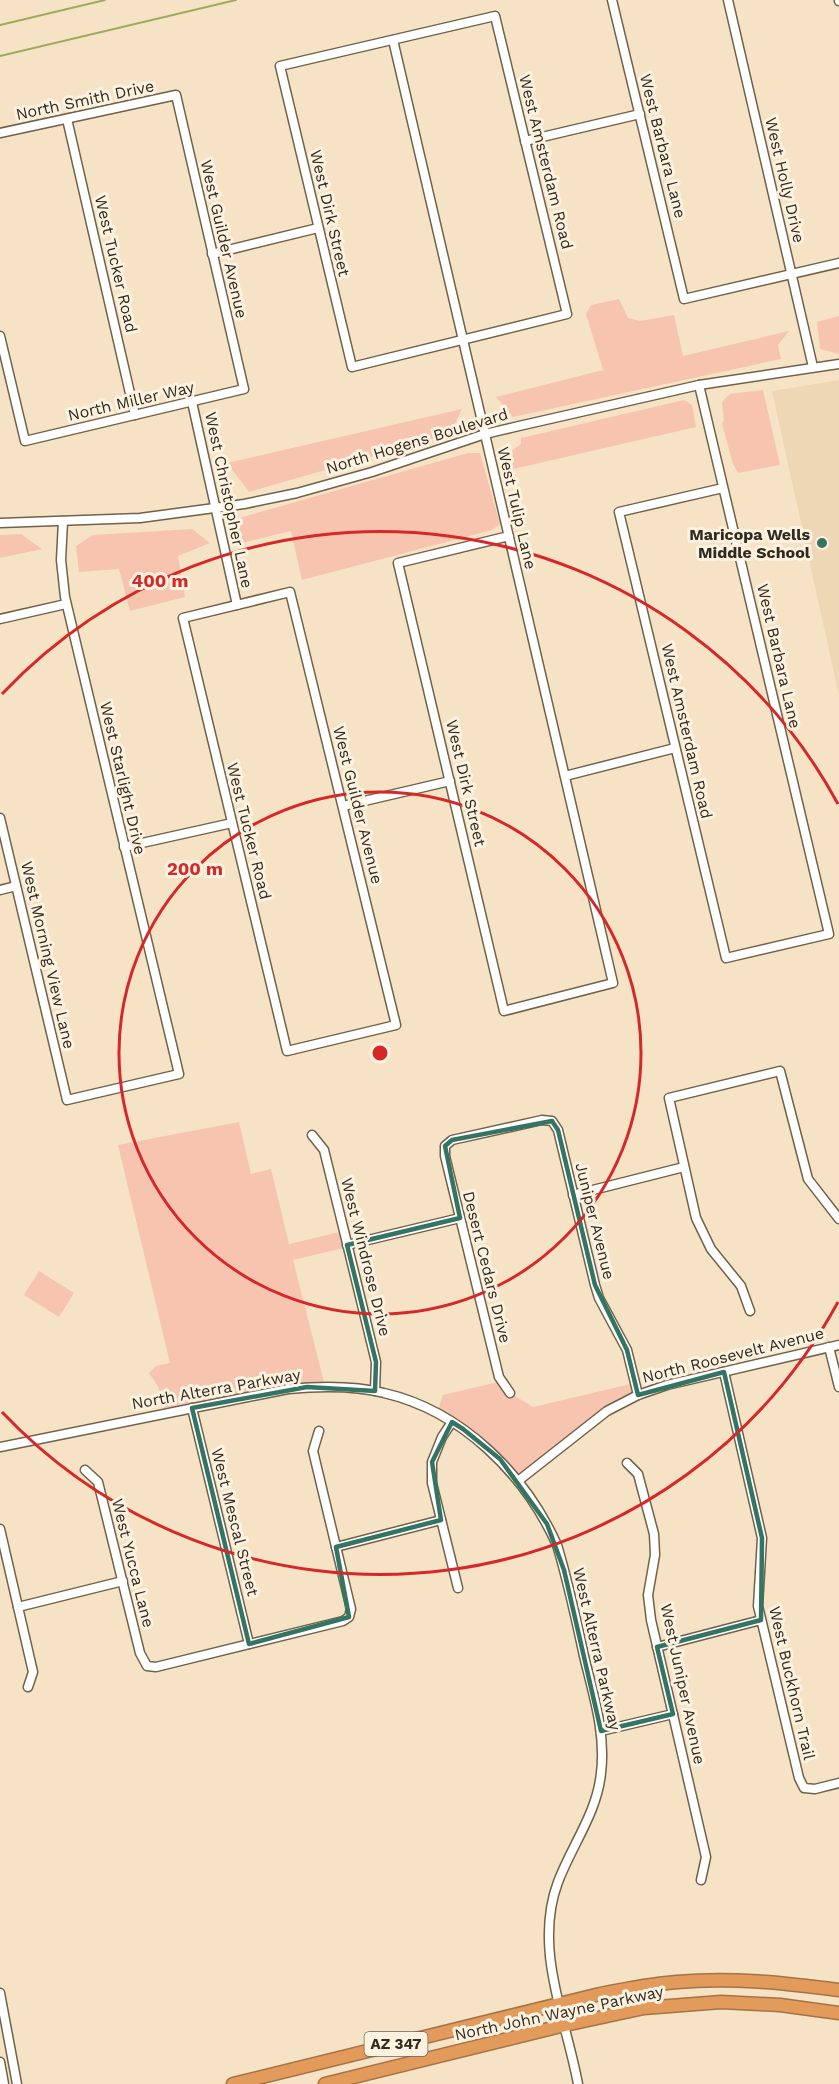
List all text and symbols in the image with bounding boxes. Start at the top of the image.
street label: West Barbara Lane [636,72,690,220]
street label: West Amsterdam Road [515,73,577,251]
street label: North Smith Drive [14,76,156,124]
street label: West Holly Drive [761,115,809,245]
street label: West Dirk Street [306,148,354,278]
street label: West Guilder Avenue [197,158,251,320]
street label: West Tucker Road [91,193,141,335]
street label: North Miller Way [66,377,197,425]
street label: North Hogens Boulevard [324,404,510,478]
street label: West Christopher Lane [201,410,257,590]
street label: West Tulip Lane [494,445,540,571]
place label: Maricopa Wells Middle School [689,525,811,562]
marker: Maricopa Wells Middle School [815,536,829,550]
text: 400 m [132,570,188,591]
street label: West Barbara Lane [753,582,805,730]
street label: West Amsterdam Road [658,642,716,820]
street label: West Starlight Drive [96,700,150,856]
street label: West Dirk Street [442,718,490,848]
street label: West Guilder Avenue [329,724,387,886]
street label: West Tucker Road [223,761,275,901]
text: 200 m [167,858,223,879]
street label: West Morning View Lane [17,859,79,1051]
centre of rings [370,1043,390,1063]
street label: Juniper Avenue [571,1161,619,1281]
street label: West Windrose Drive [337,1176,395,1338]
street label: Desert Cedars Drive [459,1189,515,1345]
street label: North Roosevelt Avenue [640,1323,826,1387]
street label: North Alterra Parkway [130,1365,303,1413]
street label: West Mescal Street [207,1446,263,1598]
street label: West Yucca Lane [108,1497,158,1629]
street label: West Alterra Parkway [569,1566,625,1733]
street label: West Juniper Avenue [657,1602,709,1766]
street label: West Buckhorn Trail [765,1604,819,1762]
street label: North John Wayne Parkway [453,1981,666,2044]
road number: AZ 347 [364,2032,428,2056]

